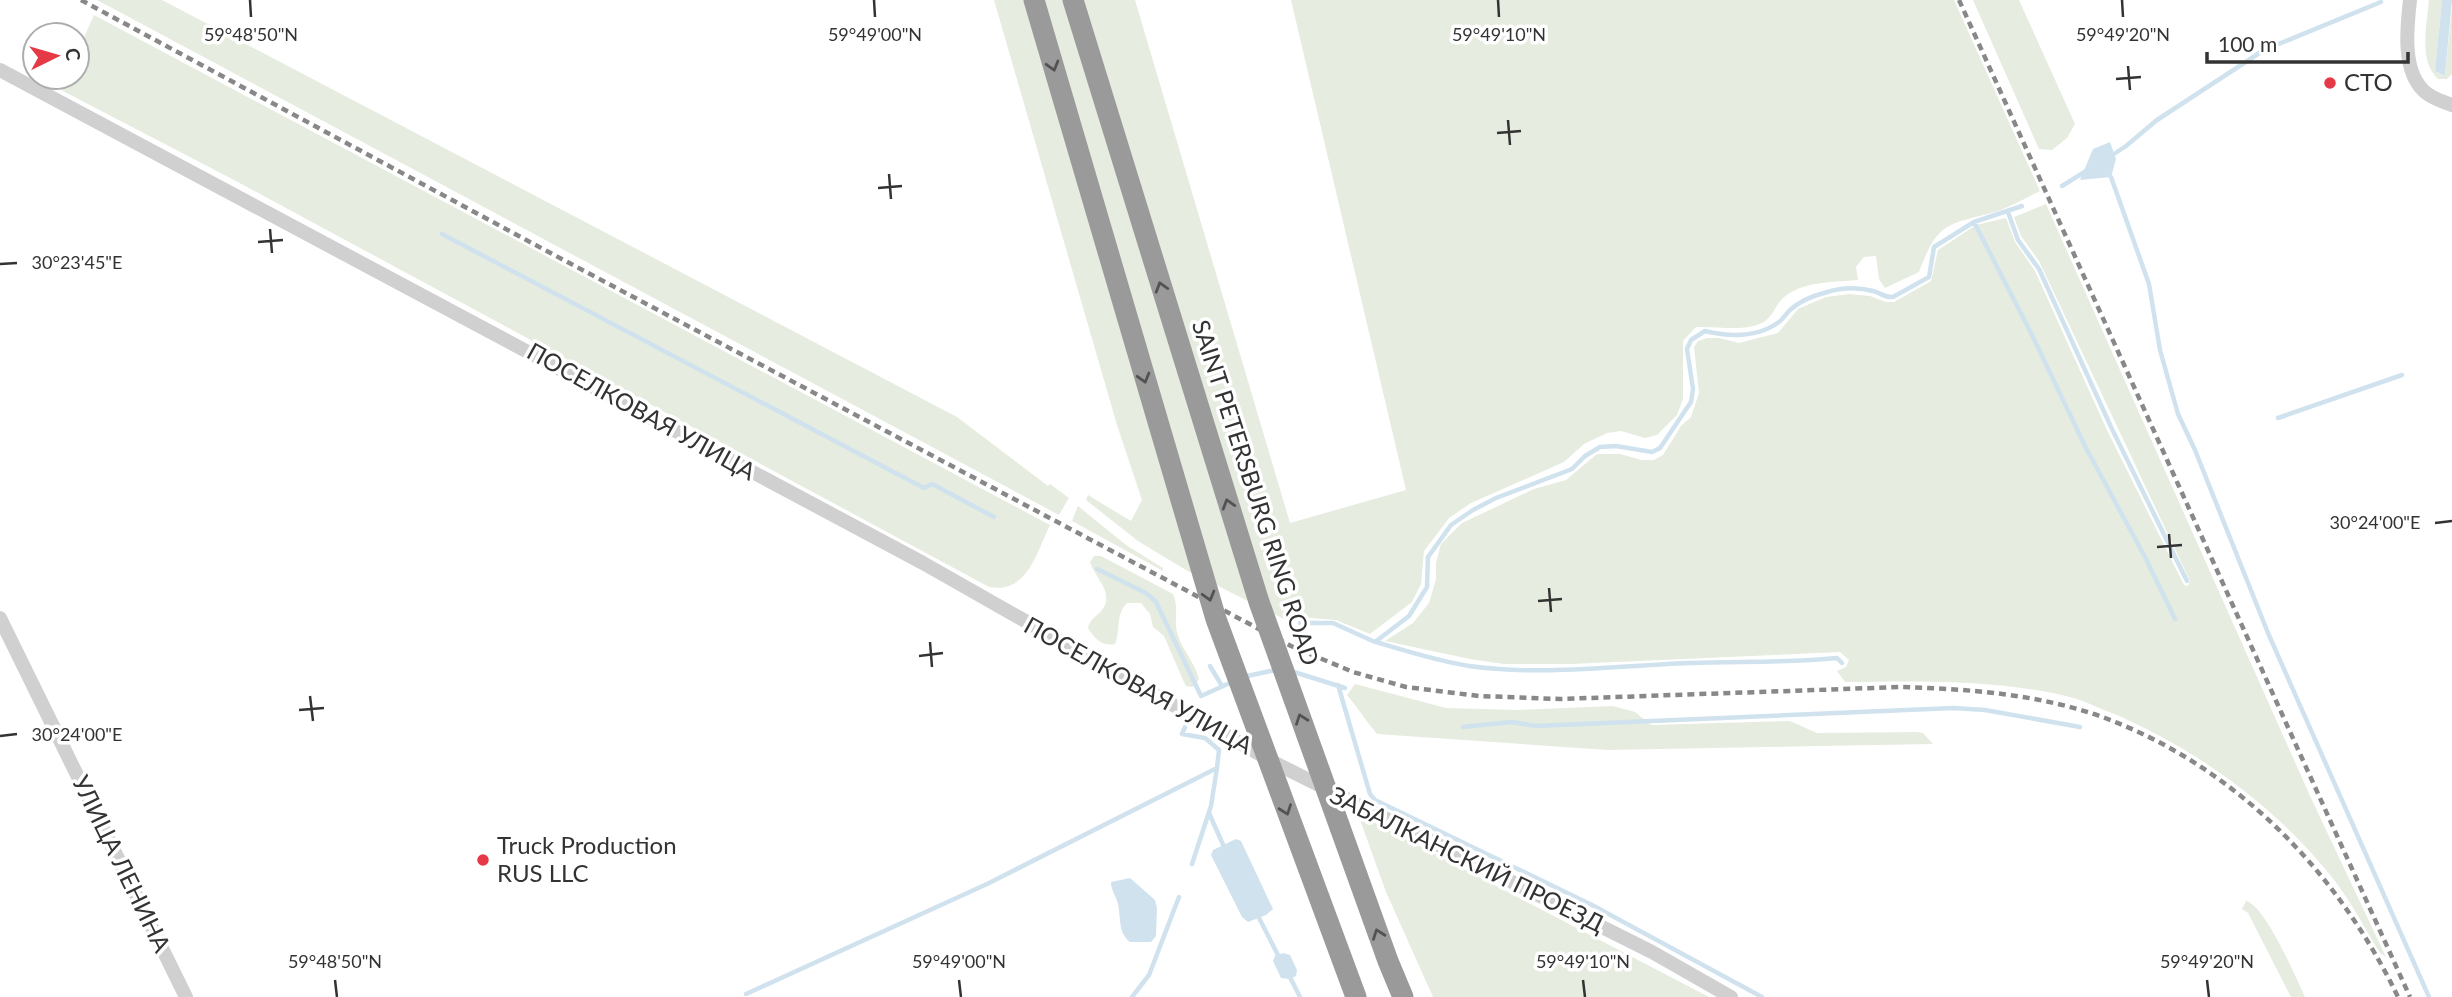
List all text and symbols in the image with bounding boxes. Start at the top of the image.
north arrow [21,21,91,91]
scale bar [2207,21,2408,65]
text: 59°48'50"N [204,23,298,45]
text: 59°49'00"N [828,23,922,45]
text: 59°49'10"N [1452,23,1546,45]
text: 59°49'20"N [2076,23,2170,45]
text: 100 m [2218,31,2277,56]
text: С [61,47,85,62]
one-way arrow [1044,59,1059,71]
place label: СТО [2344,67,2393,96]
marker: СТО [2322,75,2338,91]
text: 30°23'45"E [32,251,122,273]
one-way arrow [1155,281,1169,293]
street label: SAINT PETERSBURG RING ROAD [1187,316,1326,669]
street label: ПОСЕЛКОВАЯ УЛИЦА [523,336,762,486]
one-way arrow [1136,372,1151,384]
one-way arrow [1222,498,1237,510]
text: 30°24'00"E [2330,511,2420,533]
one-way arrow [1200,590,1215,602]
street label: ПОСЕЛКОВАЯ УЛИЦА [1020,610,1259,760]
one-way arrow [1295,714,1309,726]
text: 30°24'00"E [32,723,122,745]
street label: УЛИЦА ЛЕНИНА [67,770,178,957]
street label: ЗАБАЛКАНСКИЙ ПРОЕЗД [1326,779,1610,938]
one-way arrow [1278,803,1292,815]
place label: Truck Production RUS LLC [497,830,677,887]
marker: Truck Production RUS LLC [475,852,491,868]
one-way arrow [1372,928,1386,940]
text: 59°48'50"N [288,950,382,972]
text: 59°49'00"N [912,950,1006,972]
text: 59°49'10"N [1536,950,1630,972]
text: 59°49'20"N [2160,950,2254,972]

